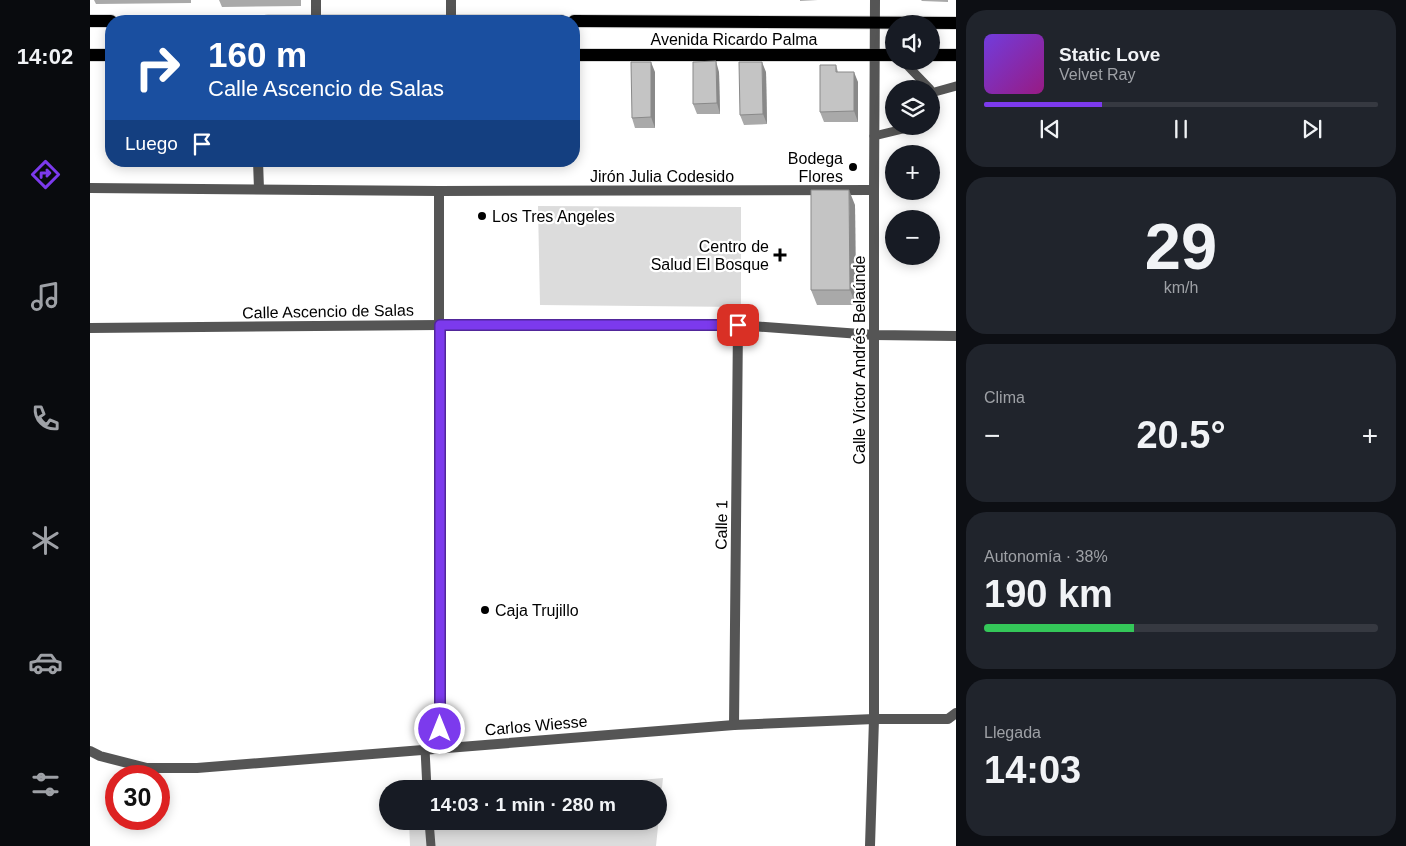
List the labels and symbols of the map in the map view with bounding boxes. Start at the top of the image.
street label: Avenida Ricardo Palma [651,31,818,48]
place label: Bodega Flores [788,150,843,185]
marker: Bodega Flores [847,161,859,173]
street label: Jirón Julia Codesido [590,168,734,185]
place label: Los Tres Angeles [492,208,615,225]
marker: Los Tres Angeles [476,210,488,222]
place label: Centro de Salud El Bosque [651,238,769,273]
marker: Centro de Salud El Bosque [773,248,787,262]
street label: Calle Víctor Andrés Belaúnde [851,255,868,465]
street label: Calle Ascencio de Salas [242,302,414,321]
pin [717,304,759,346]
street label: Calle 1 [713,500,730,550]
place label: Caja Trujillo [495,602,579,619]
marker: Caja Trujillo [479,604,491,616]
position arrow [413,702,465,754]
street label: Carlos Wiesse [484,713,588,738]
speed limit sign: 30 [105,765,170,830]

